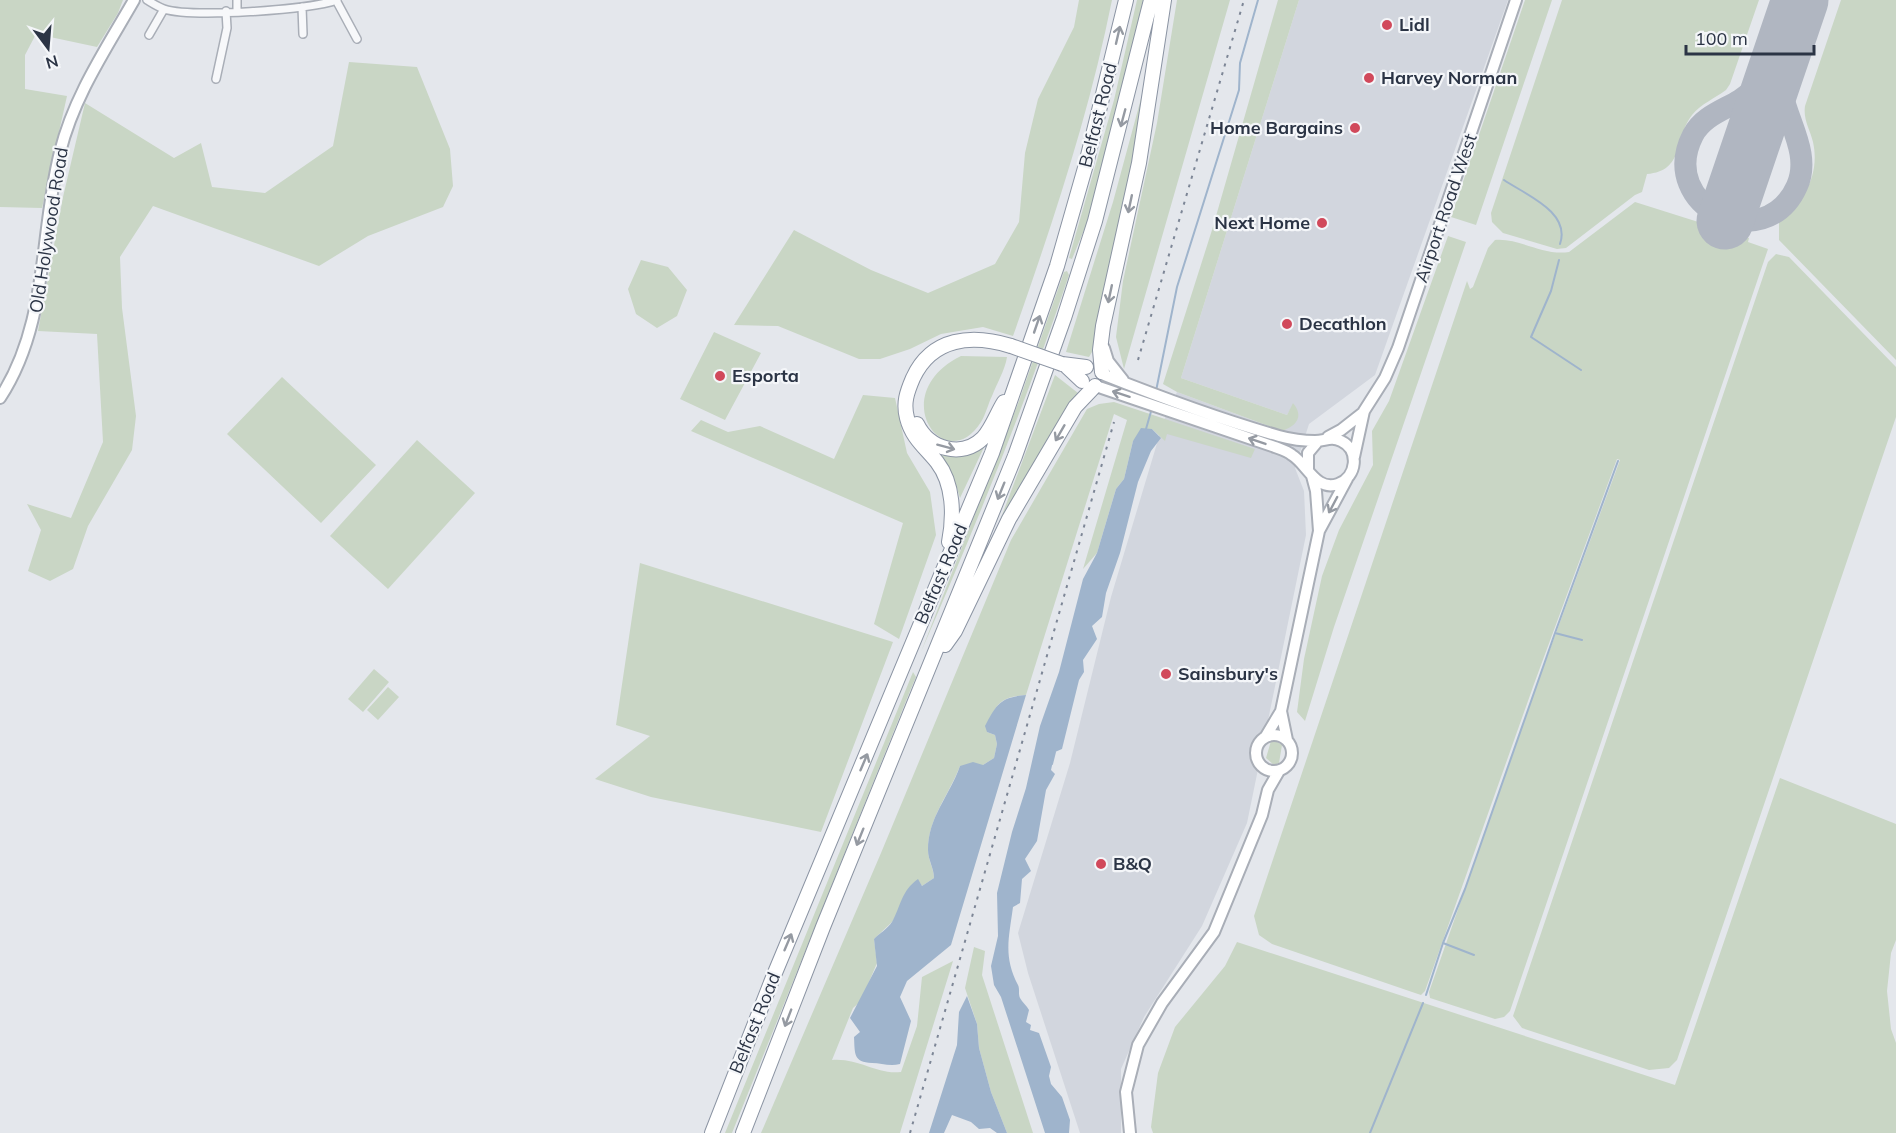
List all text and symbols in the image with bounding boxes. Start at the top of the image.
place label: Lidl [1399,13,1430,36]
north arrow [18,18,78,78]
marker: Lidl [1380,18,1394,32]
scale bar [1686,18,1814,56]
one-way arrow [1112,26,1124,45]
text: 100 m [1695,27,1748,50]
text: N [44,51,61,74]
street label: Belfast Road [1073,60,1122,170]
place label: Harvey Norman [1381,66,1517,89]
marker: Harvey Norman [1362,71,1376,85]
one-way arrow [1116,108,1128,127]
place label: Home Bargains [1210,116,1343,139]
marker: Home Bargains [1348,121,1362,135]
street label: Airport Road West [1409,130,1482,285]
street label: Old Holywood Road [24,145,73,314]
one-way arrow [1123,194,1135,213]
place label: Next Home [1214,211,1310,234]
marker: Next Home [1315,216,1329,230]
one-way arrow [1104,284,1115,304]
place label: Decathlon [1299,312,1387,335]
one-way arrow [1033,315,1044,334]
marker: Decathlon [1280,317,1294,331]
place label: Esporta [732,364,799,387]
marker: Esporta [713,369,727,383]
one-way arrow [1112,388,1131,399]
one-way arrow [1054,424,1066,441]
one-way arrow [1248,435,1267,446]
one-way arrow [936,442,955,453]
one-way arrow [995,482,1006,500]
one-way arrow [1327,496,1339,513]
street label: Belfast Road [909,520,972,628]
place label: Sainsbury's [1178,662,1278,685]
marker: Sainsbury's [1159,667,1173,681]
one-way arrow [859,754,870,772]
one-way arrow [854,828,865,846]
place label: B&Q [1113,852,1152,875]
marker: B&Q [1094,857,1108,871]
one-way arrow [783,934,794,952]
street label: Belfast Road [724,969,785,1077]
one-way arrow [782,1008,793,1027]

